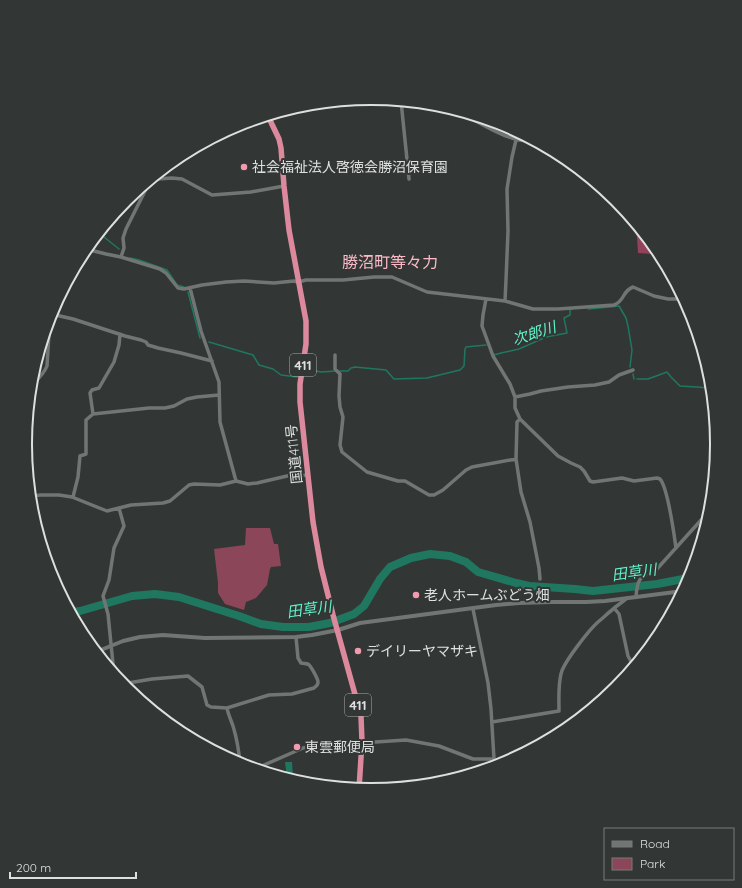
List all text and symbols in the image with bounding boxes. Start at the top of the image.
place label: 社会福祉法人啓徳会勝沼保育園 [252,158,448,176]
marker: 社会福祉法人啓徳会勝沼保育園 [239,162,249,172]
district label: 勝沼町等々力 [342,252,438,272]
water label: 次郎川 [510,316,560,349]
road number: 411 [290,354,316,376]
street label: 国道411号 [282,423,306,485]
water label: 田草川 [610,559,660,585]
place label: 老人ホームぶどう畑 [424,586,550,604]
marker: 老人ホームぶどう畑 [411,590,421,600]
water label: 田草川 [285,596,335,622]
place label: デイリーヤマザキ [366,642,478,660]
marker: デイリーヤマザキ [353,646,363,656]
road number: 411 [345,694,371,716]
place label: 東雲郵便局 [305,738,375,756]
marker: 東雲郵便局 [292,742,302,752]
legend [604,828,734,880]
text: Road [640,836,670,851]
scale bar [10,854,136,880]
text: Park [640,856,665,871]
text: 200 m [16,860,51,875]

